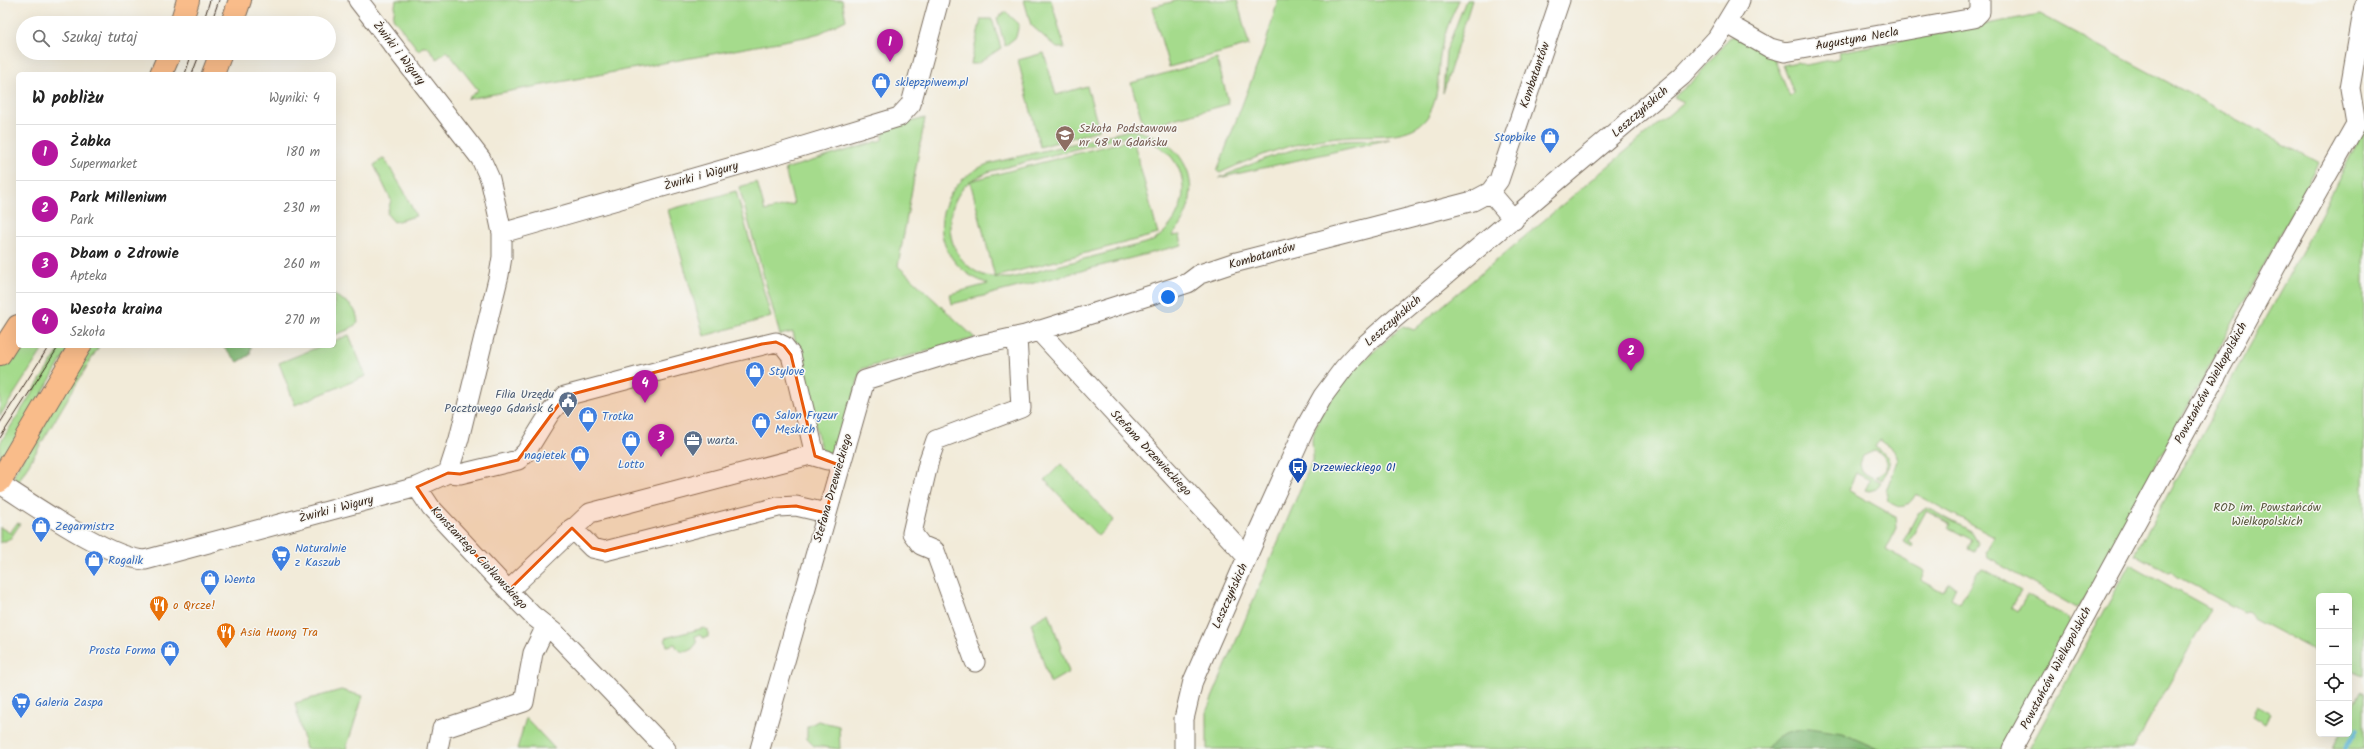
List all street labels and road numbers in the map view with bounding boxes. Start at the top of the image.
street label: Żwirki i Wigury [368,17,430,89]
street label: Augustyna Necla [1814,22,1900,56]
street label: Kombatantów [1515,39,1555,111]
street label: Leszczyńskich [1607,82,1673,142]
street label: Żwirki i Wigury [662,156,741,196]
street label: Kombatantów [1226,237,1299,275]
street label: Leszczyńskich [1360,291,1426,351]
street label: Powstańców Wielkopolskich [2170,319,2252,447]
street label: Stefana Drzewieckiego [1106,405,1196,501]
street label: Stefana Drzewieckiego [808,431,858,545]
street label: Żwirki i Wigury [297,490,376,528]
street label: Konstantego Ciołkowskiego [426,502,532,614]
street label: Leszczyńskich [1207,560,1253,632]
street label: Powstańców Wielkopolskich [2016,603,2096,733]

